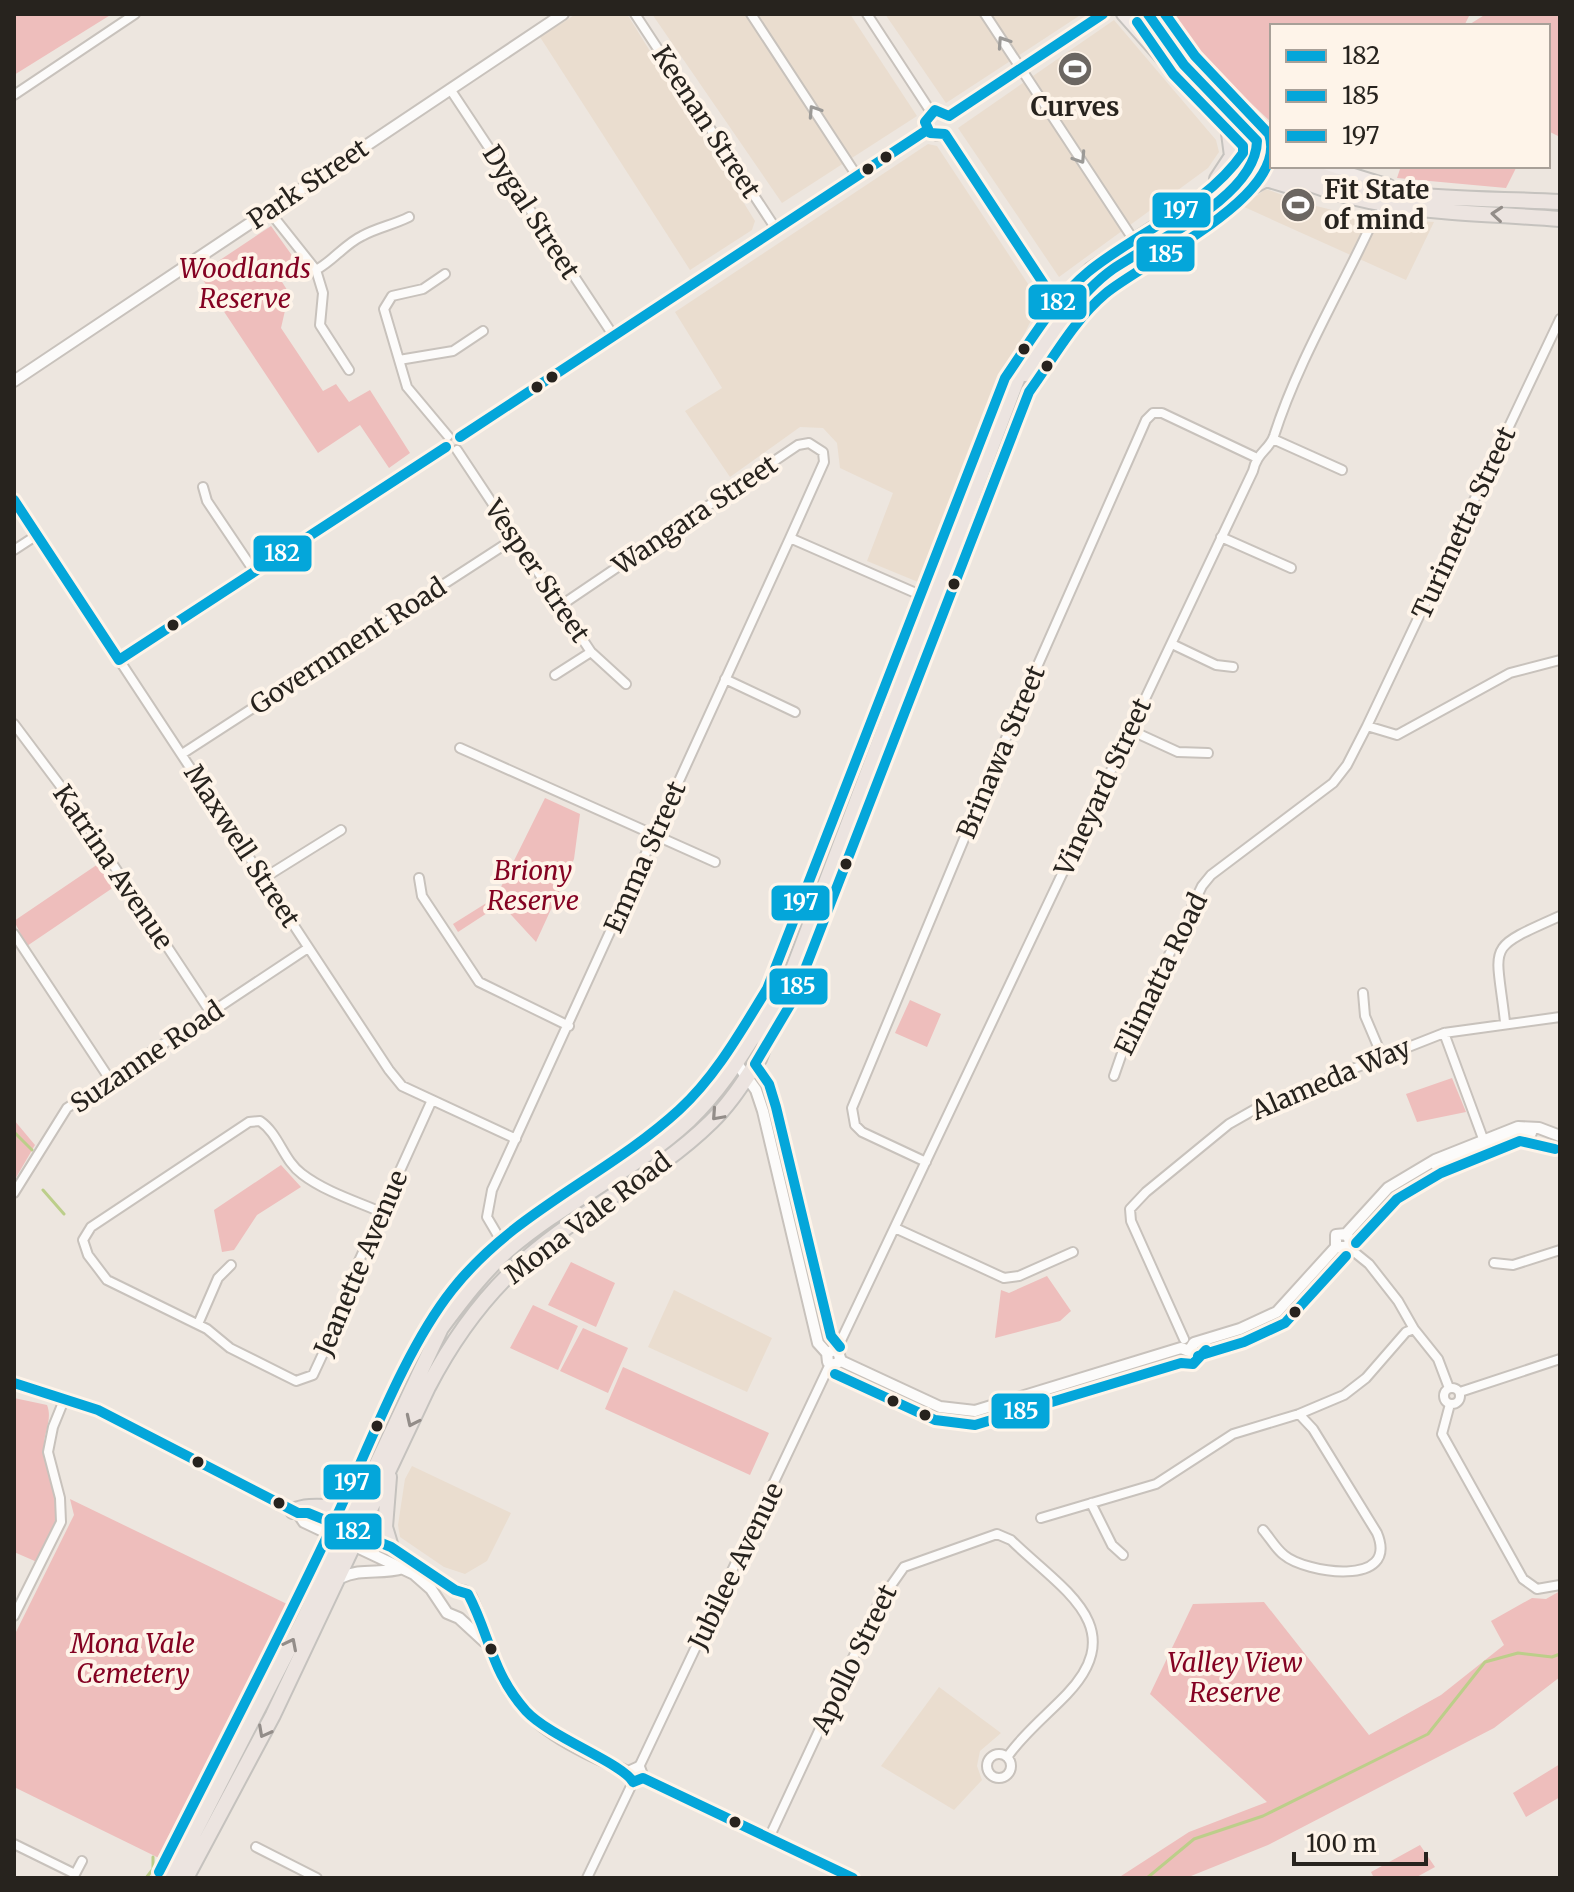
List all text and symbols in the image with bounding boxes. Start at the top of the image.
legend [1270,24,1550,168]
one-way arrow [998,36,1013,50]
street label: Keenan Street [645,39,768,204]
text: 182 [1342,40,1380,71]
sports icon: Curves [1056,50,1094,88]
text: 185 [1342,80,1379,111]
place label: Curves [1031,90,1119,123]
one-way arrow [809,105,824,120]
text: 197 [1342,120,1379,151]
street label: Park Street [241,131,374,236]
street label: Dygal Street [476,138,587,285]
unlabelled marker [878,149,894,165]
one-way arrow [1070,149,1085,164]
unlabelled marker [860,161,876,177]
place label: Fit State of mind [1324,173,1429,236]
sports icon: Fit State of mind [1279,186,1317,224]
line badge: 197 [1151,191,1212,229]
text: 197 [1163,196,1199,224]
one-way arrow [1491,206,1504,223]
line badge: 185 [1135,235,1196,273]
text: 185 [1148,240,1184,268]
park label: Woodlands Reserve [179,252,311,315]
line badge: 182 [1027,283,1088,321]
text: 182 [1040,288,1076,316]
unlabelled marker [1016,341,1032,357]
unlabelled marker [1039,358,1055,374]
unlabelled marker [544,369,560,385]
unlabelled marker [529,379,545,395]
street label: Turimetta Street [1404,421,1523,624]
street label: Wangara Street [605,447,783,582]
street label: Vesper Street [477,492,597,648]
line badge: 182 [252,534,313,573]
text: 182 [264,539,300,567]
street label: Government Road [243,570,452,721]
unlabelled marker [946,576,962,592]
unlabelled marker [165,617,181,633]
street label: Brinawa Street [949,660,1052,843]
street label: Vineyard Street [1047,693,1158,882]
street label: Maxwell Street [177,758,307,933]
street label: Emma Street [596,776,693,938]
street label: Katrina Avenue [46,778,181,955]
park label: Briony Reserve [487,854,579,917]
unlabelled marker [838,856,854,872]
line badge: 197 [770,884,831,922]
street label: Elimatta Road [1107,887,1214,1060]
text: 197 [783,888,819,916]
line badge: 185 [768,967,829,1006]
text: 185 [780,972,816,1000]
street label: Suzanne Road [64,993,230,1120]
street label: Alameda Way [1245,1030,1416,1127]
one-way arrow [711,1106,726,1120]
street label: Mona Vale Road [498,1144,677,1291]
street label: Jeanette Avenue [306,1165,414,1361]
unlabelled marker [1287,1304,1303,1320]
line badge: 185 [990,1392,1051,1430]
unlabelled marker [885,1393,901,1409]
text: 185 [1003,1397,1039,1425]
unlabelled marker [917,1407,933,1423]
one-way arrow [406,1412,422,1427]
unlabelled marker [369,1418,385,1434]
unlabelled marker [190,1454,206,1470]
line badge: 197 [322,1463,382,1501]
text: 197 [334,1468,370,1496]
street label: Jubilee Avenue [680,1477,790,1655]
unlabelled marker [271,1495,287,1511]
line badge: 182 [323,1512,383,1551]
text: 182 [335,1517,371,1545]
street label: Apollo Street [803,1579,904,1739]
park label: Mona Vale Cemetery [70,1627,195,1690]
one-way arrow [281,1638,296,1653]
unlabelled marker [483,1641,499,1657]
park label: Valley View Reserve [1167,1646,1303,1709]
one-way arrow [258,1724,273,1738]
unlabelled marker [727,1814,743,1830]
scale bar [1294,1816,1426,1866]
text: 100 m [1306,1828,1377,1859]

